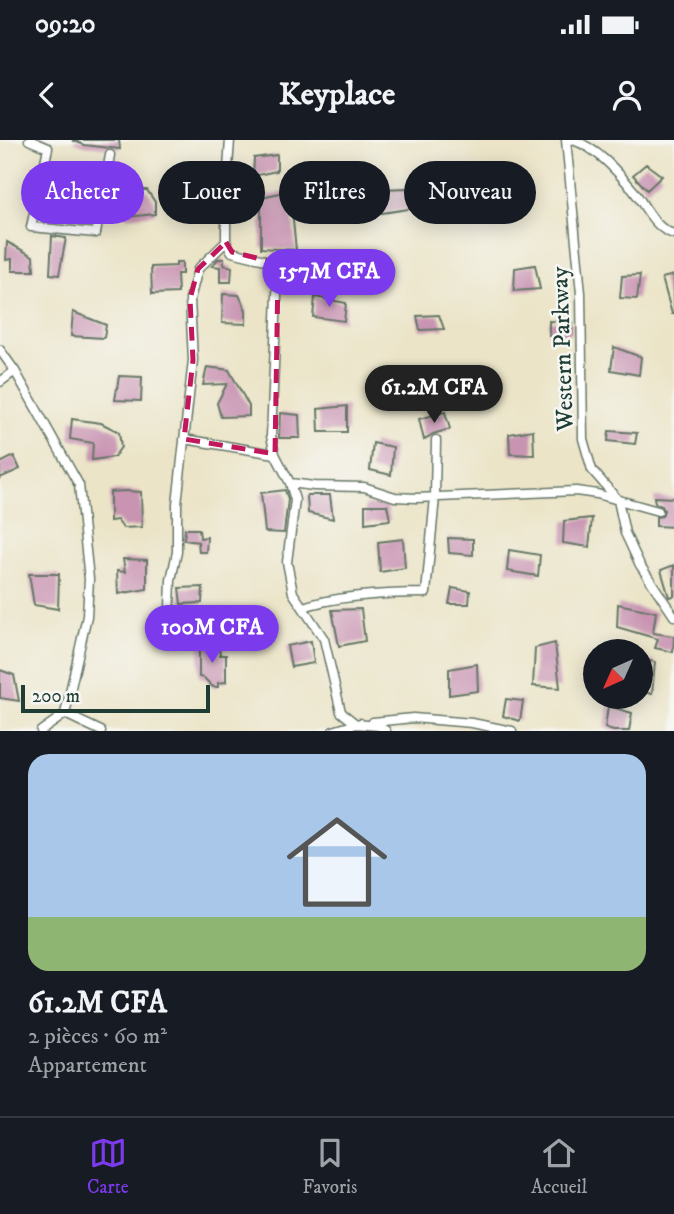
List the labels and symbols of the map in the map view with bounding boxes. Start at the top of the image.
pin: 157M CFA [257,250,401,309]
street label: Western Parkway [545,266,581,433]
pin: 61.2M CFA [354,366,514,425]
pin: 100M CFA [140,606,284,665]
north arrow [583,639,653,709]
scale bar [21,682,210,714]

